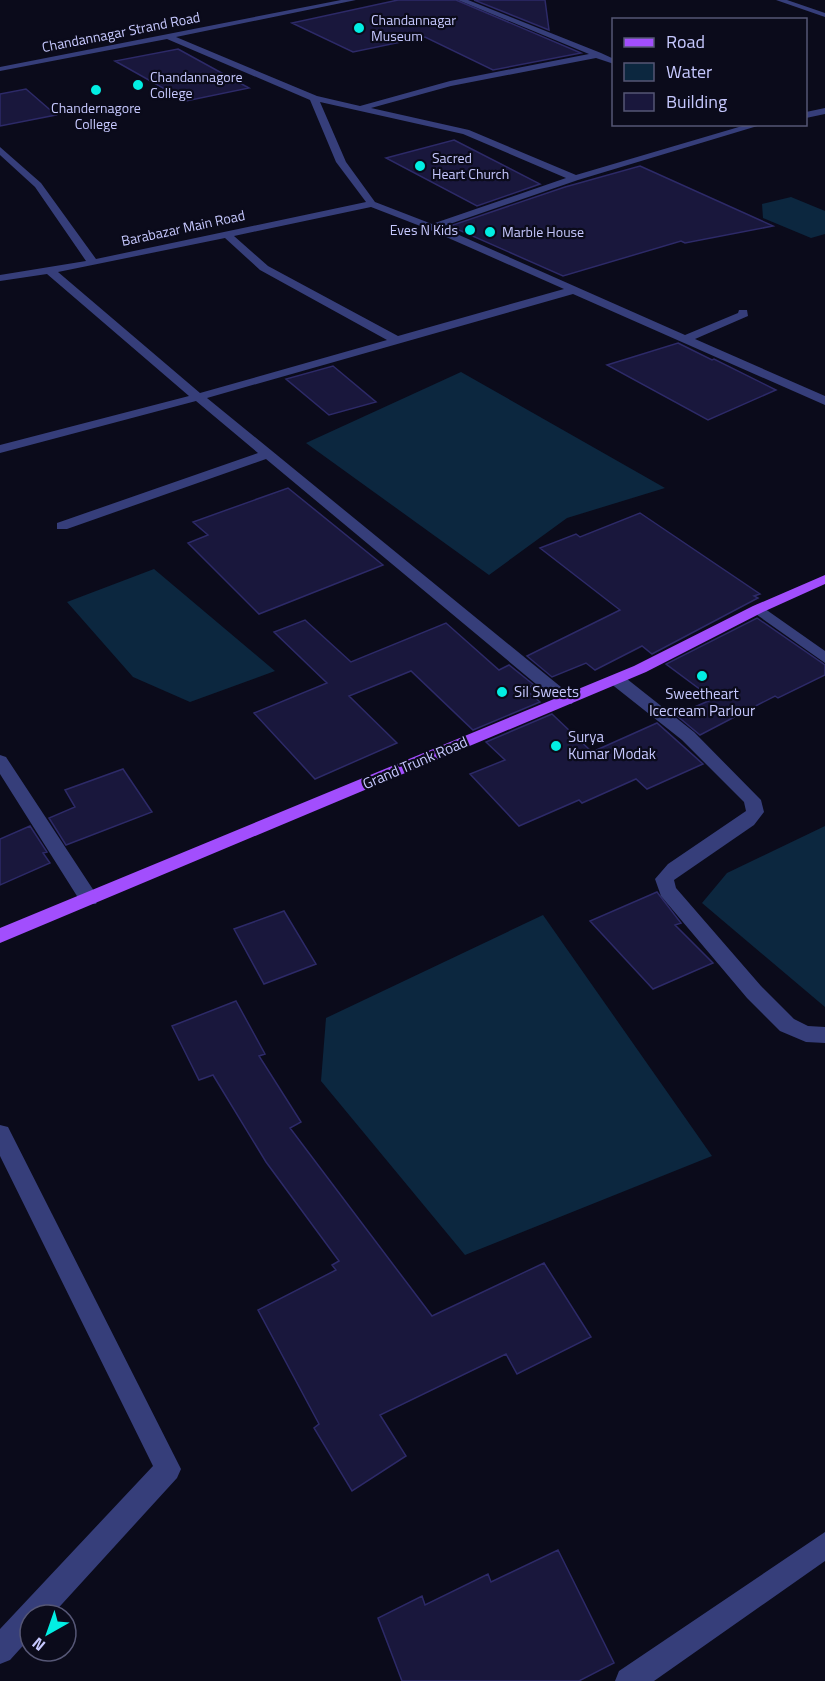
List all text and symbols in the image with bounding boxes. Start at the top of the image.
street label: Chandannagar Strand Road [40,6,202,57]
place label: Chandannagar Museum [371,9,456,46]
legend [612,18,807,126]
marker: Chandannagar Museum [352,21,366,35]
text: Road [666,28,705,55]
text: Water [666,58,712,85]
place label: Chandannagore College [150,66,243,103]
marker: Chandannagore College [131,78,145,92]
marker: Chandernagore College [89,83,103,97]
text: Building [666,88,727,115]
place label: Chandernagore College [51,97,141,134]
place label: Sacred Heart Church [432,147,509,184]
marker: Sacred Heart Church [413,159,427,173]
street label: Barabazar Main Road [119,204,247,251]
place label: Eves N Kids [390,219,458,240]
place label: Marble House [502,221,584,242]
marker: Eves N Kids [463,223,477,237]
marker: Marble House [483,225,497,239]
marker: Sweetheart Icecream Parlour [695,669,709,683]
place label: Sil Sweets [514,680,579,703]
place label: Sweetheart Icecream Parlour [649,682,755,722]
marker: Sil Sweets [495,685,509,699]
place label: Surya Kumar Modak [568,725,656,765]
street label: Grand Trunk Road [359,730,471,795]
marker: Surya Kumar Modak [549,739,563,753]
north arrow [18,1603,78,1663]
text: N [26,1632,50,1657]

